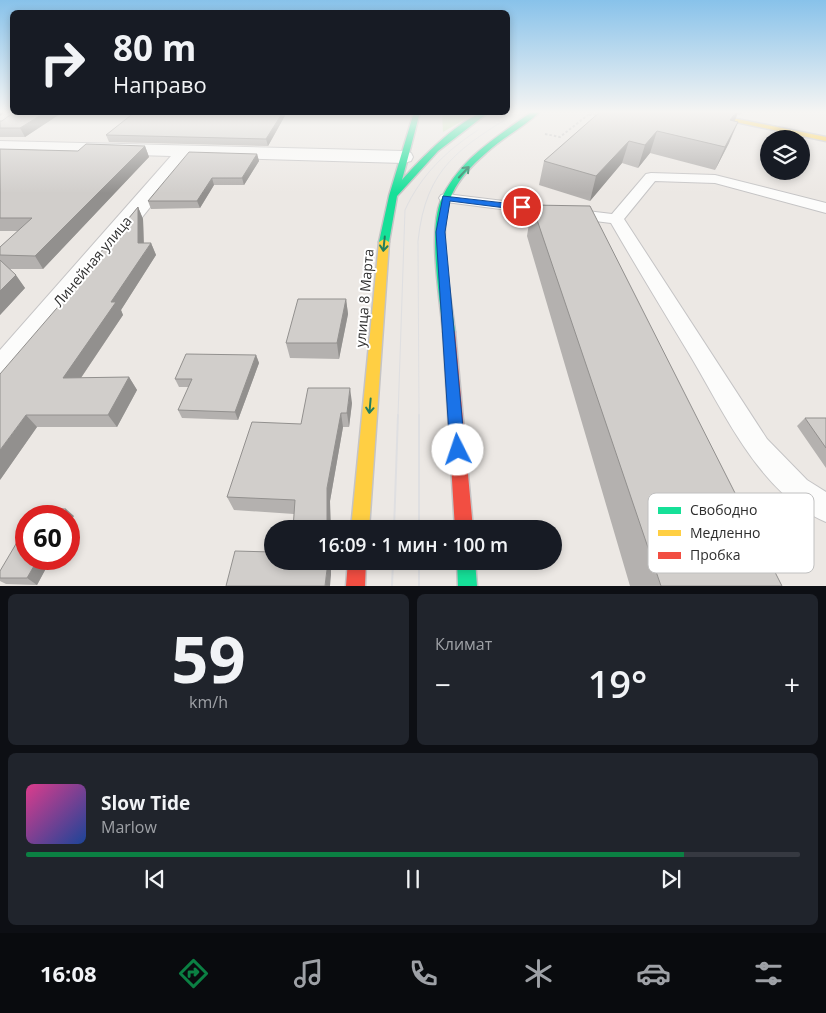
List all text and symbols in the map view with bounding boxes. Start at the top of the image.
text: 80 m [113,24,196,71]
icon: right [30,30,95,95]
text: Направо [113,69,207,99]
map controls [760,130,810,180]
button: layers [760,130,810,180]
one-way arrow [458,166,470,179]
pin [501,186,543,228]
icon: arrive [508,193,536,221]
street label: Линейная улица [48,212,136,310]
one-way arrow [379,236,389,252]
street label: улица 8 Марта [350,248,378,348]
one-way arrow [365,398,374,414]
position arrow [431,423,483,475]
legend [648,493,814,573]
text: Свободно [690,500,757,519]
speed limit sign: 60 [15,505,80,570]
text: Медленно [690,523,761,542]
text: 16:09 · 1 мин · 100 m [318,532,508,558]
text: Пробка [690,545,741,564]
text: 59 [171,614,246,702]
text: Климат [435,633,492,655]
text: 19° [588,657,647,709]
text: − [435,665,451,703]
text: + [784,665,800,703]
text: km/h [189,691,228,713]
text: Slow Tide [101,790,190,816]
text: Marlow [101,816,157,838]
icon: previous [141,865,169,893]
icon: pause [399,865,427,893]
icon: next [657,865,685,893]
icon: directions [176,956,211,991]
icon: music [291,956,326,991]
icon: phone [406,956,441,991]
icon: climate [521,956,556,991]
icon: car [636,956,671,991]
icon: filters [751,956,786,991]
text: 16:08 [40,958,97,988]

